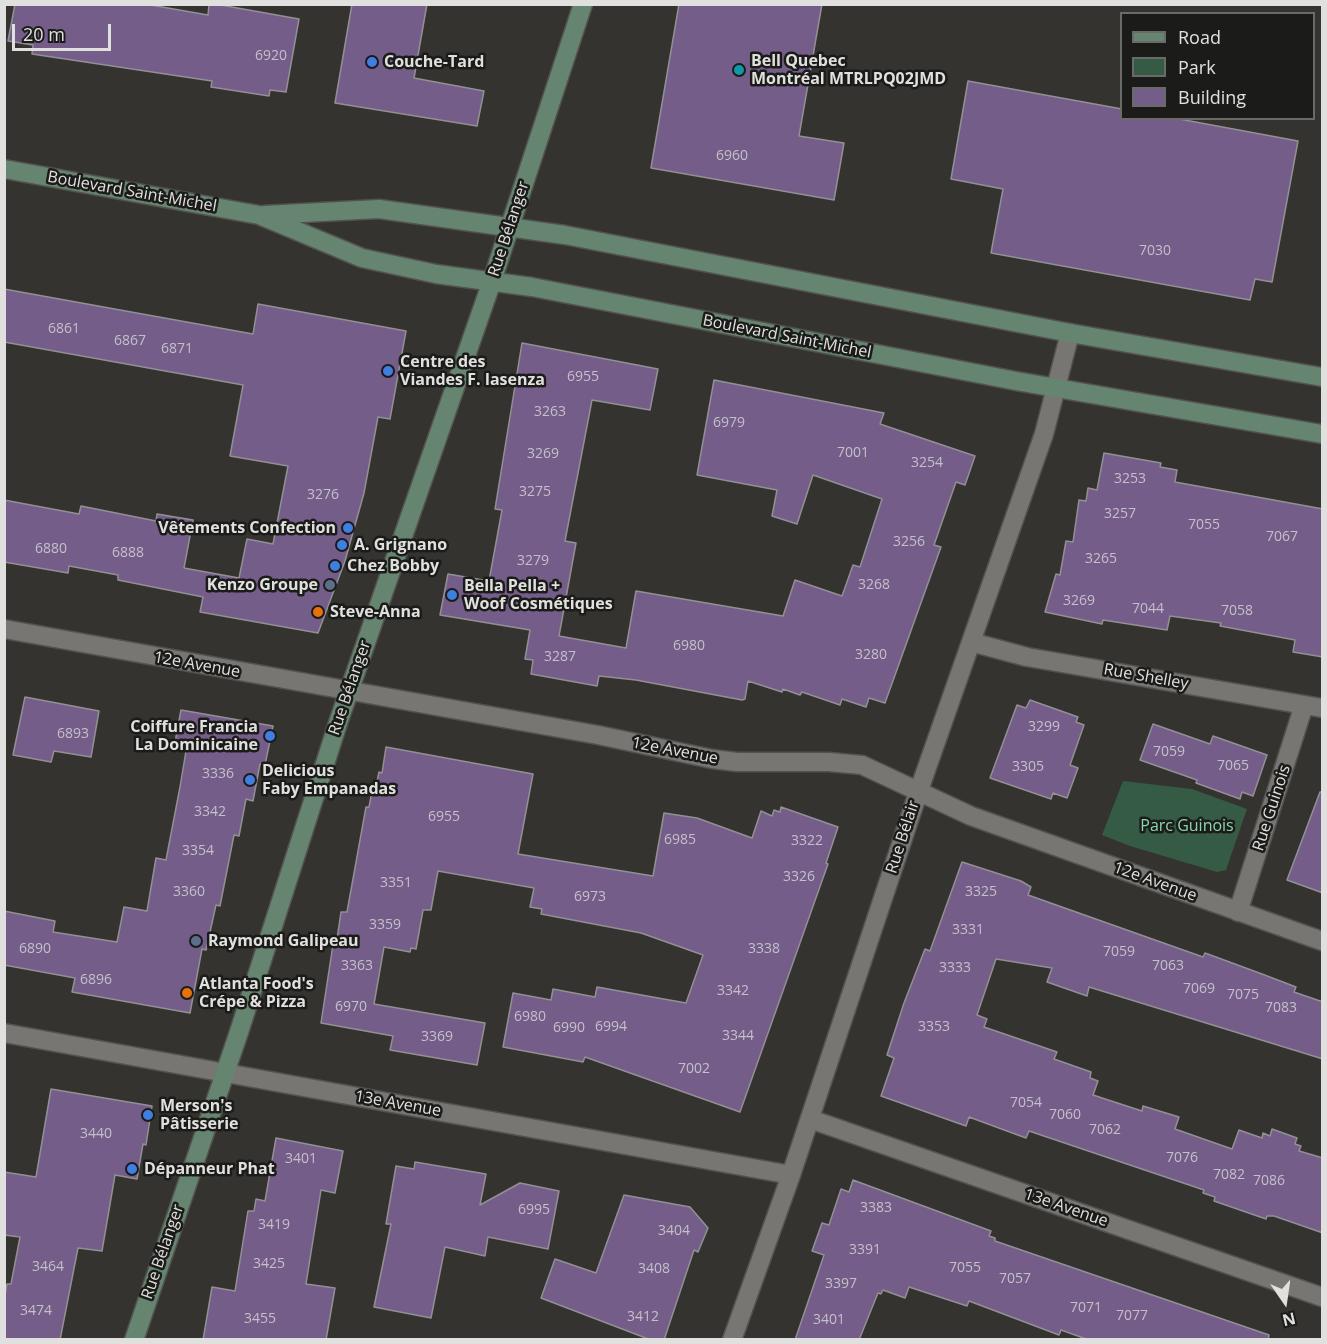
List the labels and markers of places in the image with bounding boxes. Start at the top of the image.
place label: Bell Quebec Montréal MTRLPQ02JMD [751,51,946,89]
place label: Couche-Tard [384,52,484,72]
marker: Couche-Tard [365,55,379,69]
marker: Bell Quebec Montréal MTRLPQ02JMD [732,63,746,77]
place label: Centre des Viandes F. Iasenza [400,352,545,390]
marker: Centre des Viandes F. Iasenza [381,364,395,378]
place label: Vêtements Confection [158,518,336,538]
marker: Vêtements Confection [341,521,355,535]
place label: A. Grignano [354,535,447,555]
marker: A. Grignano [335,538,349,552]
place label: Chez Bobby [347,556,439,576]
marker: Chez Bobby [328,559,342,573]
place label: Kenzo Groupe [207,575,318,595]
place label: Bella Pella + Woof Cosmétiques [464,576,613,614]
marker: Kenzo Groupe [323,578,337,592]
marker: Bella Pella + Woof Cosmétiques [445,588,459,602]
place label: Steve-Anna [330,602,421,622]
marker: Steve-Anna [311,605,325,619]
place label: Coiffure Francia La Dominicaine [130,717,258,755]
marker: Coiffure Francia La Dominicaine [263,729,277,743]
place label: Delicious Faby Empanadas [262,761,396,799]
marker: Delicious Faby Empanadas [243,773,257,787]
place label: Raymond Galipeau [208,931,359,951]
marker: Raymond Galipeau [189,934,203,948]
place label: Atlanta Food's Crépe & Pizza [199,974,314,1012]
marker: Atlanta Food's Crépe & Pizza [180,986,194,1000]
place label: Merson's Pâtisserie [160,1096,238,1134]
marker: Merson's Pâtisserie [141,1108,155,1122]
place label: Dépanneur Phat [144,1159,275,1179]
marker: Dépanneur Phat [125,1162,139,1176]

